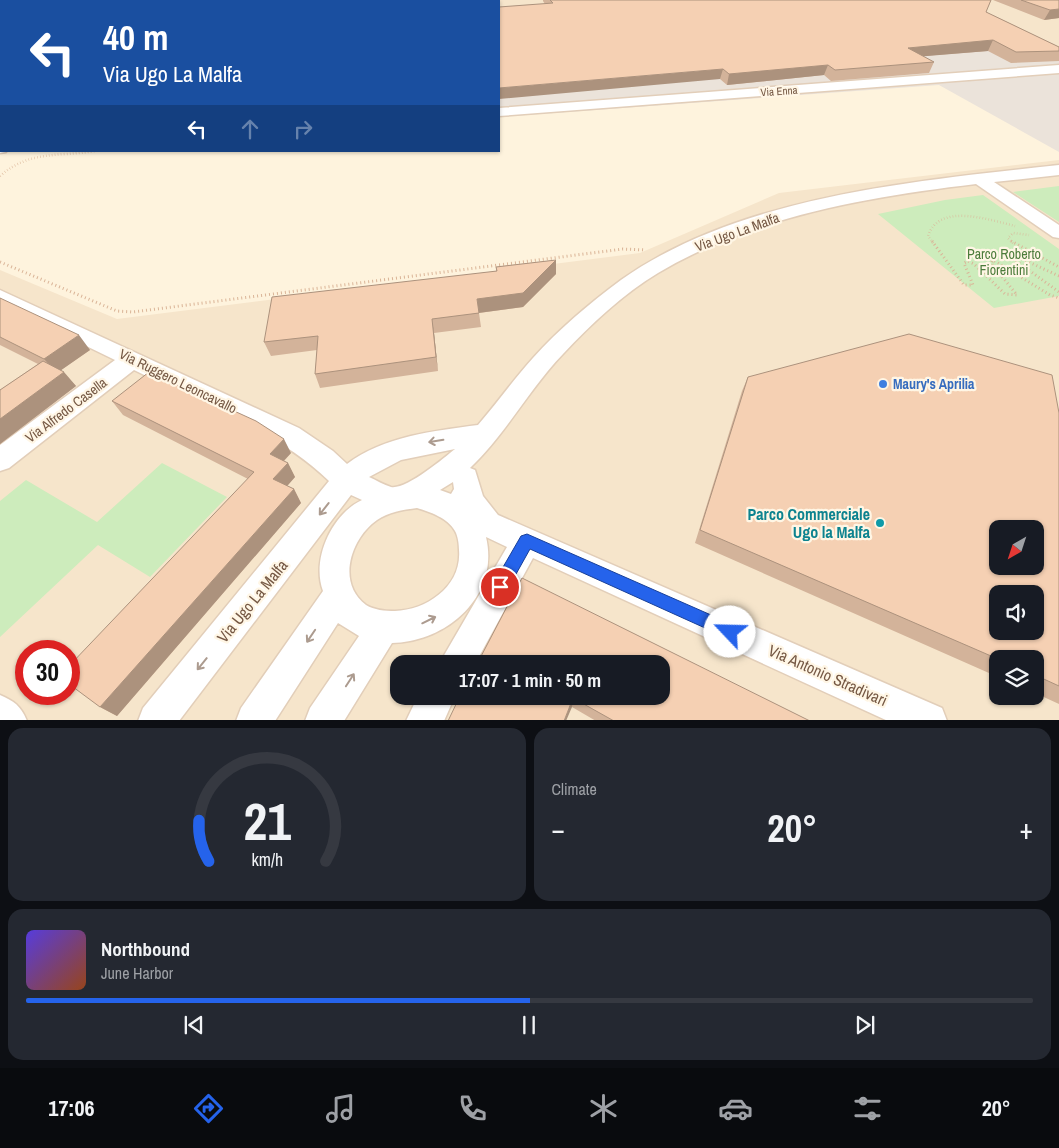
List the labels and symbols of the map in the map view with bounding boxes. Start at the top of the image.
street label: Via Enna [760,83,798,99]
street label: Via Ugo La Malfa [692,208,782,256]
park label: Parco Roberto Fiorentini [967,245,1041,279]
street label: Via Ruggero Leoncavallo [116,345,240,417]
street label: Via Alfredo Casella [22,373,111,447]
place label: Maury's Aprilia [893,375,975,393]
marker: Maury's Aprilia [877,378,889,390]
one-way arrow [428,437,444,447]
one-way arrow [319,502,330,515]
place label: Parco Commerciale Ugo la Malfa [747,503,871,543]
marker: Parco Commerciale Ugo la Malfa [874,517,886,529]
north arrow [989,520,1044,575]
street label: Via Ugo La Malfa [212,554,293,647]
pin [479,566,521,608]
position arrow [703,605,755,657]
one-way arrow [422,614,437,624]
one-way arrow [306,629,316,643]
street label: Via Antonio Stradivari [765,639,891,711]
speed limit sign: 30 [15,640,80,705]
one-way arrow [196,657,207,670]
one-way arrow [345,673,355,687]

